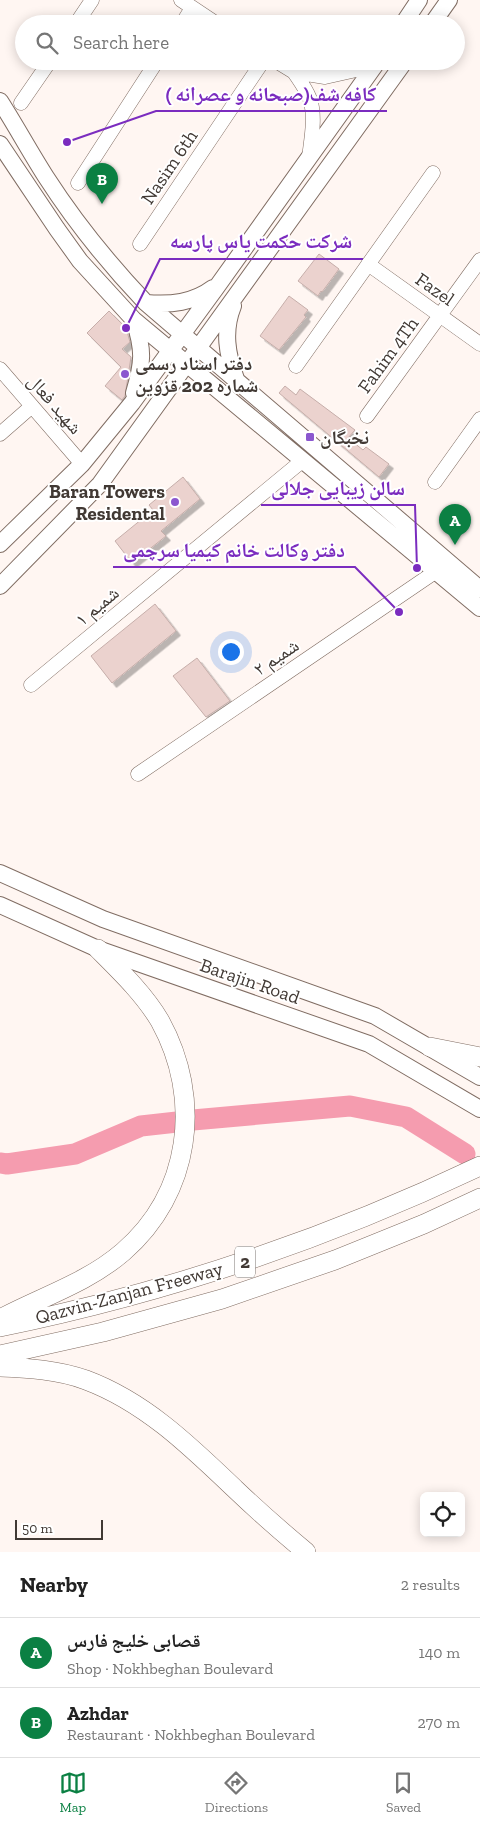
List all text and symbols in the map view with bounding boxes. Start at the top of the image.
search box [15,15,465,70]
icon: search [33,29,61,57]
text: Search here [73,31,169,54]
callout: کافه شف(صبحانه و عصرانه ) [156,76,387,111]
text: کافه شف(صبحانه و عصرانه ) [166,82,376,106]
street label: Nasim 6th [136,125,202,209]
pin: B [86,163,118,204]
callout: شرکت حکمت یاس پارسه [160,224,363,259]
text: شرکت حکمت یاس پارسه [170,229,352,253]
street label: Fazel [411,267,459,311]
street label: Fahim 4Th [353,312,424,398]
place label: دفتر اسناد رسمی شماره 202 قزوین [135,352,258,397]
marker: دفتر اسناد رسمی شماره 202 قزوین [119,368,131,380]
street label: شهید فعال [23,369,87,439]
place label: نخبگان [320,426,369,449]
marker: نخبگان [304,431,316,443]
callout: سالن زیبایی جلالی [261,470,415,505]
text: سالن زیبایی جلالی [271,476,405,501]
place label: Baran Towers Residental [49,480,166,525]
marker: Baran Towers Residental [169,496,181,508]
pin: A [439,504,471,545]
callout: دفتر وکالت خانم کیمیا سرچمی [113,532,355,567]
text: دفتر وکالت خانم کیمیا سرچمی [123,538,345,564]
street label: شمیم ۱ [70,581,124,632]
street label: شمیم ۲ [249,633,304,681]
your location [218,639,244,665]
street label: Barajin Road [197,953,303,1009]
road number: 2 [235,1246,255,1278]
street label: Qazvin-Zanjan Freeway [33,1257,226,1329]
map controls [420,1492,465,1537]
button: locate [420,1492,465,1537]
scale bar [15,1517,102,1540]
text: 50 m [22,1520,53,1537]
text: Nearby [20,1572,88,1597]
text: 2 results [401,1575,460,1594]
text: قصابی خلیج فارس [67,1629,201,1652]
text: A [31,1643,42,1662]
text: 140 m [419,1643,460,1662]
text: Shop · Nokhbeghan Boulevard [67,1659,273,1678]
text: Azhdar [67,1702,129,1725]
text: B [31,1713,41,1732]
text: 270 m [418,1713,460,1732]
text: Restaurant · Nokhbeghan Boulevard [67,1725,315,1744]
tab: Map [59,1769,87,1816]
tab: Directions [205,1769,268,1816]
tab: Saved [386,1769,421,1816]

